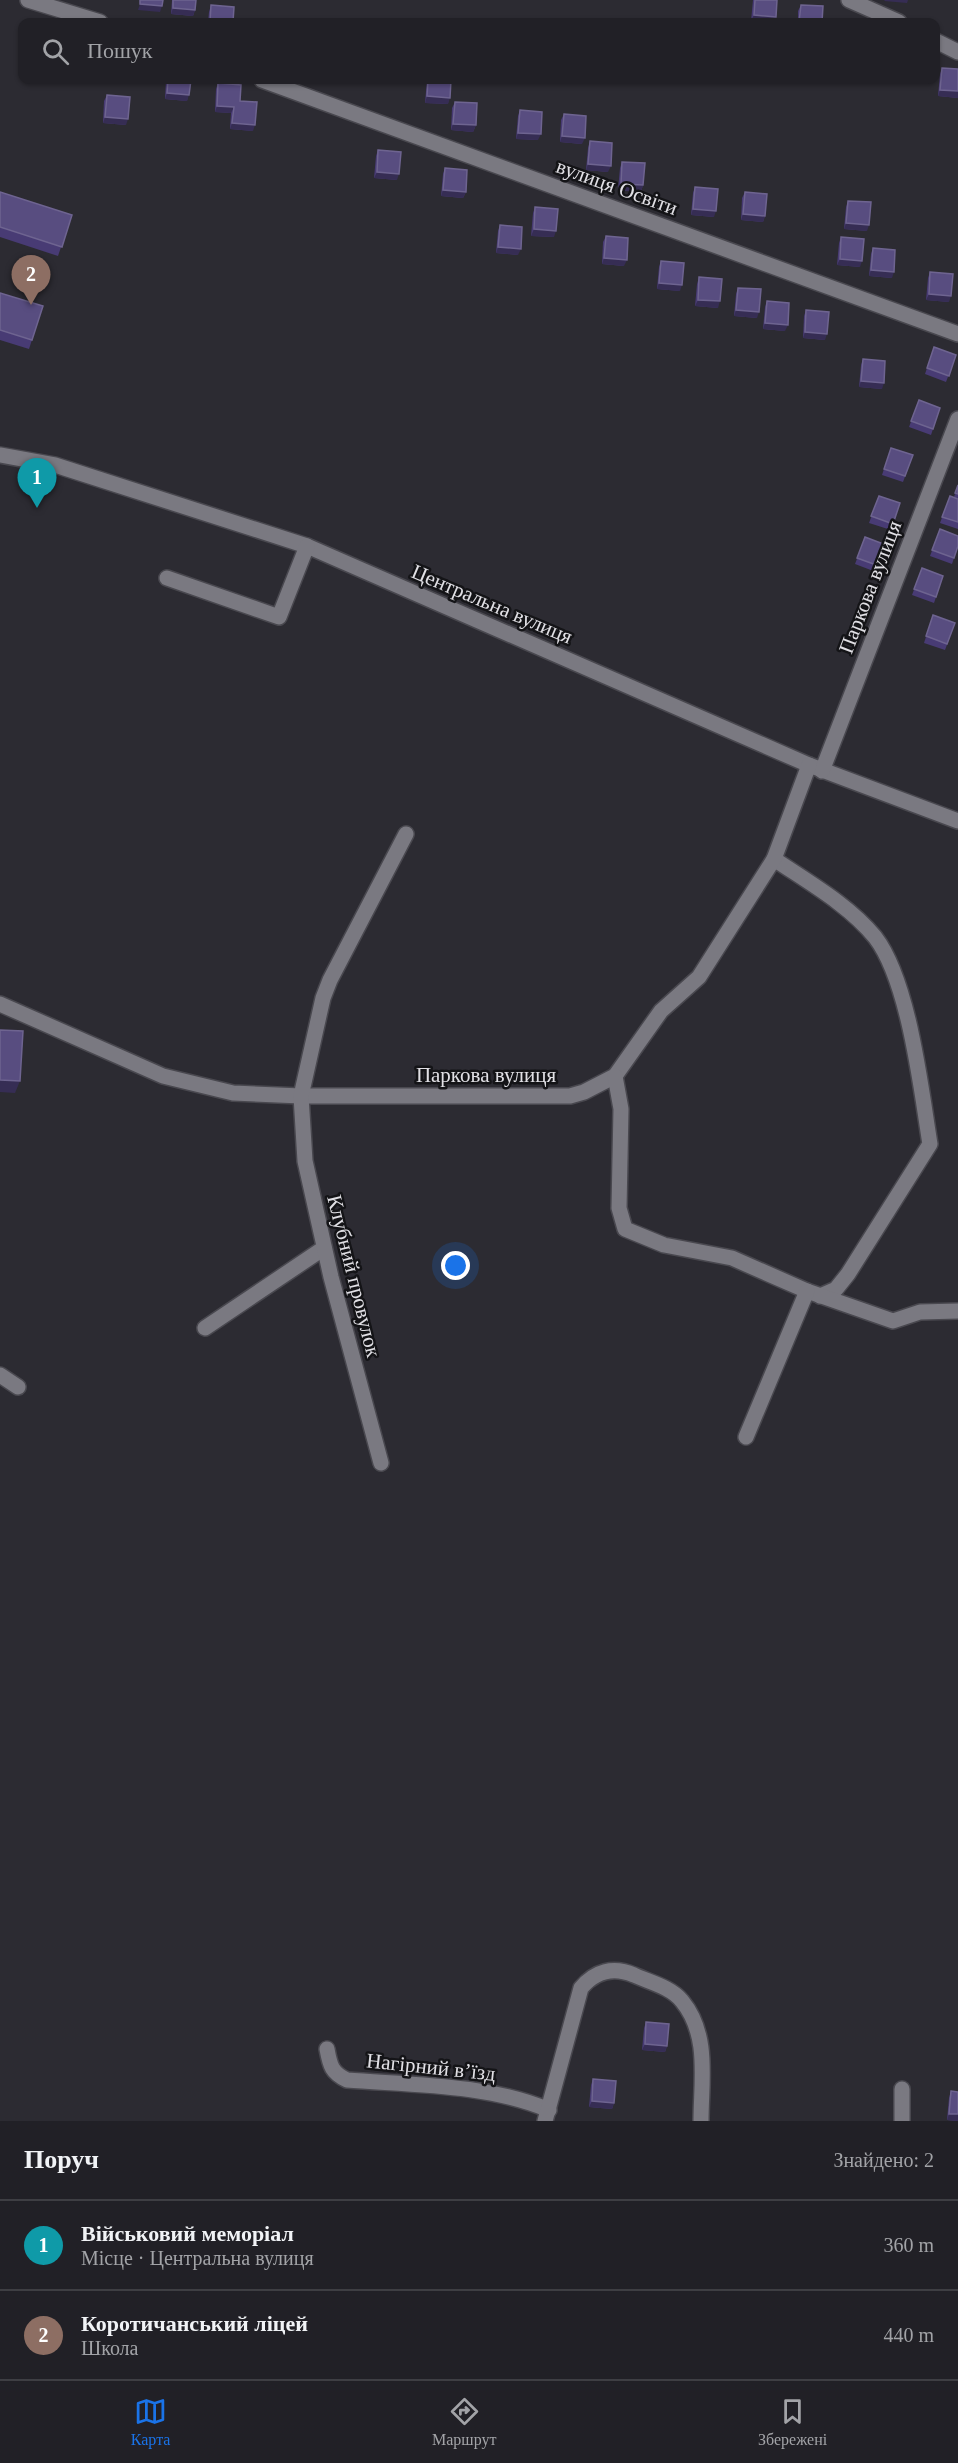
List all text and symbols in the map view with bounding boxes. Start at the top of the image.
search box [18,18,940,84]
icon: search [39,35,72,68]
text: Пошук [87,38,153,63]
street label: вулиця Освіти [553,154,681,220]
pin: 2 [12,256,51,305]
pin: 1 [18,458,57,508]
street label: Паркова вулиця [834,517,906,657]
street label: Центральна вулиця [408,559,576,649]
street label: Паркова вулиця [416,1063,556,1087]
street label: Клубний провулок [322,1192,386,1360]
your location [441,1251,470,1280]
street label: Нагірний в’їзд [365,2048,497,2086]
text: Поруч [24,2145,99,2174]
text: Знайдено: 2 [833,2149,934,2171]
text: Військовий меморіал [81,2221,294,2246]
text: 1 [39,2234,49,2256]
text: 360 m [883,2234,934,2256]
text: Місце · Центральна вулиця [81,2247,314,2269]
text: Коротичанський ліцей [81,2311,308,2336]
text: 2 [39,2324,49,2346]
text: 440 m [883,2324,934,2346]
text: Школа [81,2337,138,2359]
tab: Карта [131,2395,170,2449]
tab: Маршрут [432,2395,496,2449]
tab: Збережені [758,2395,827,2449]

